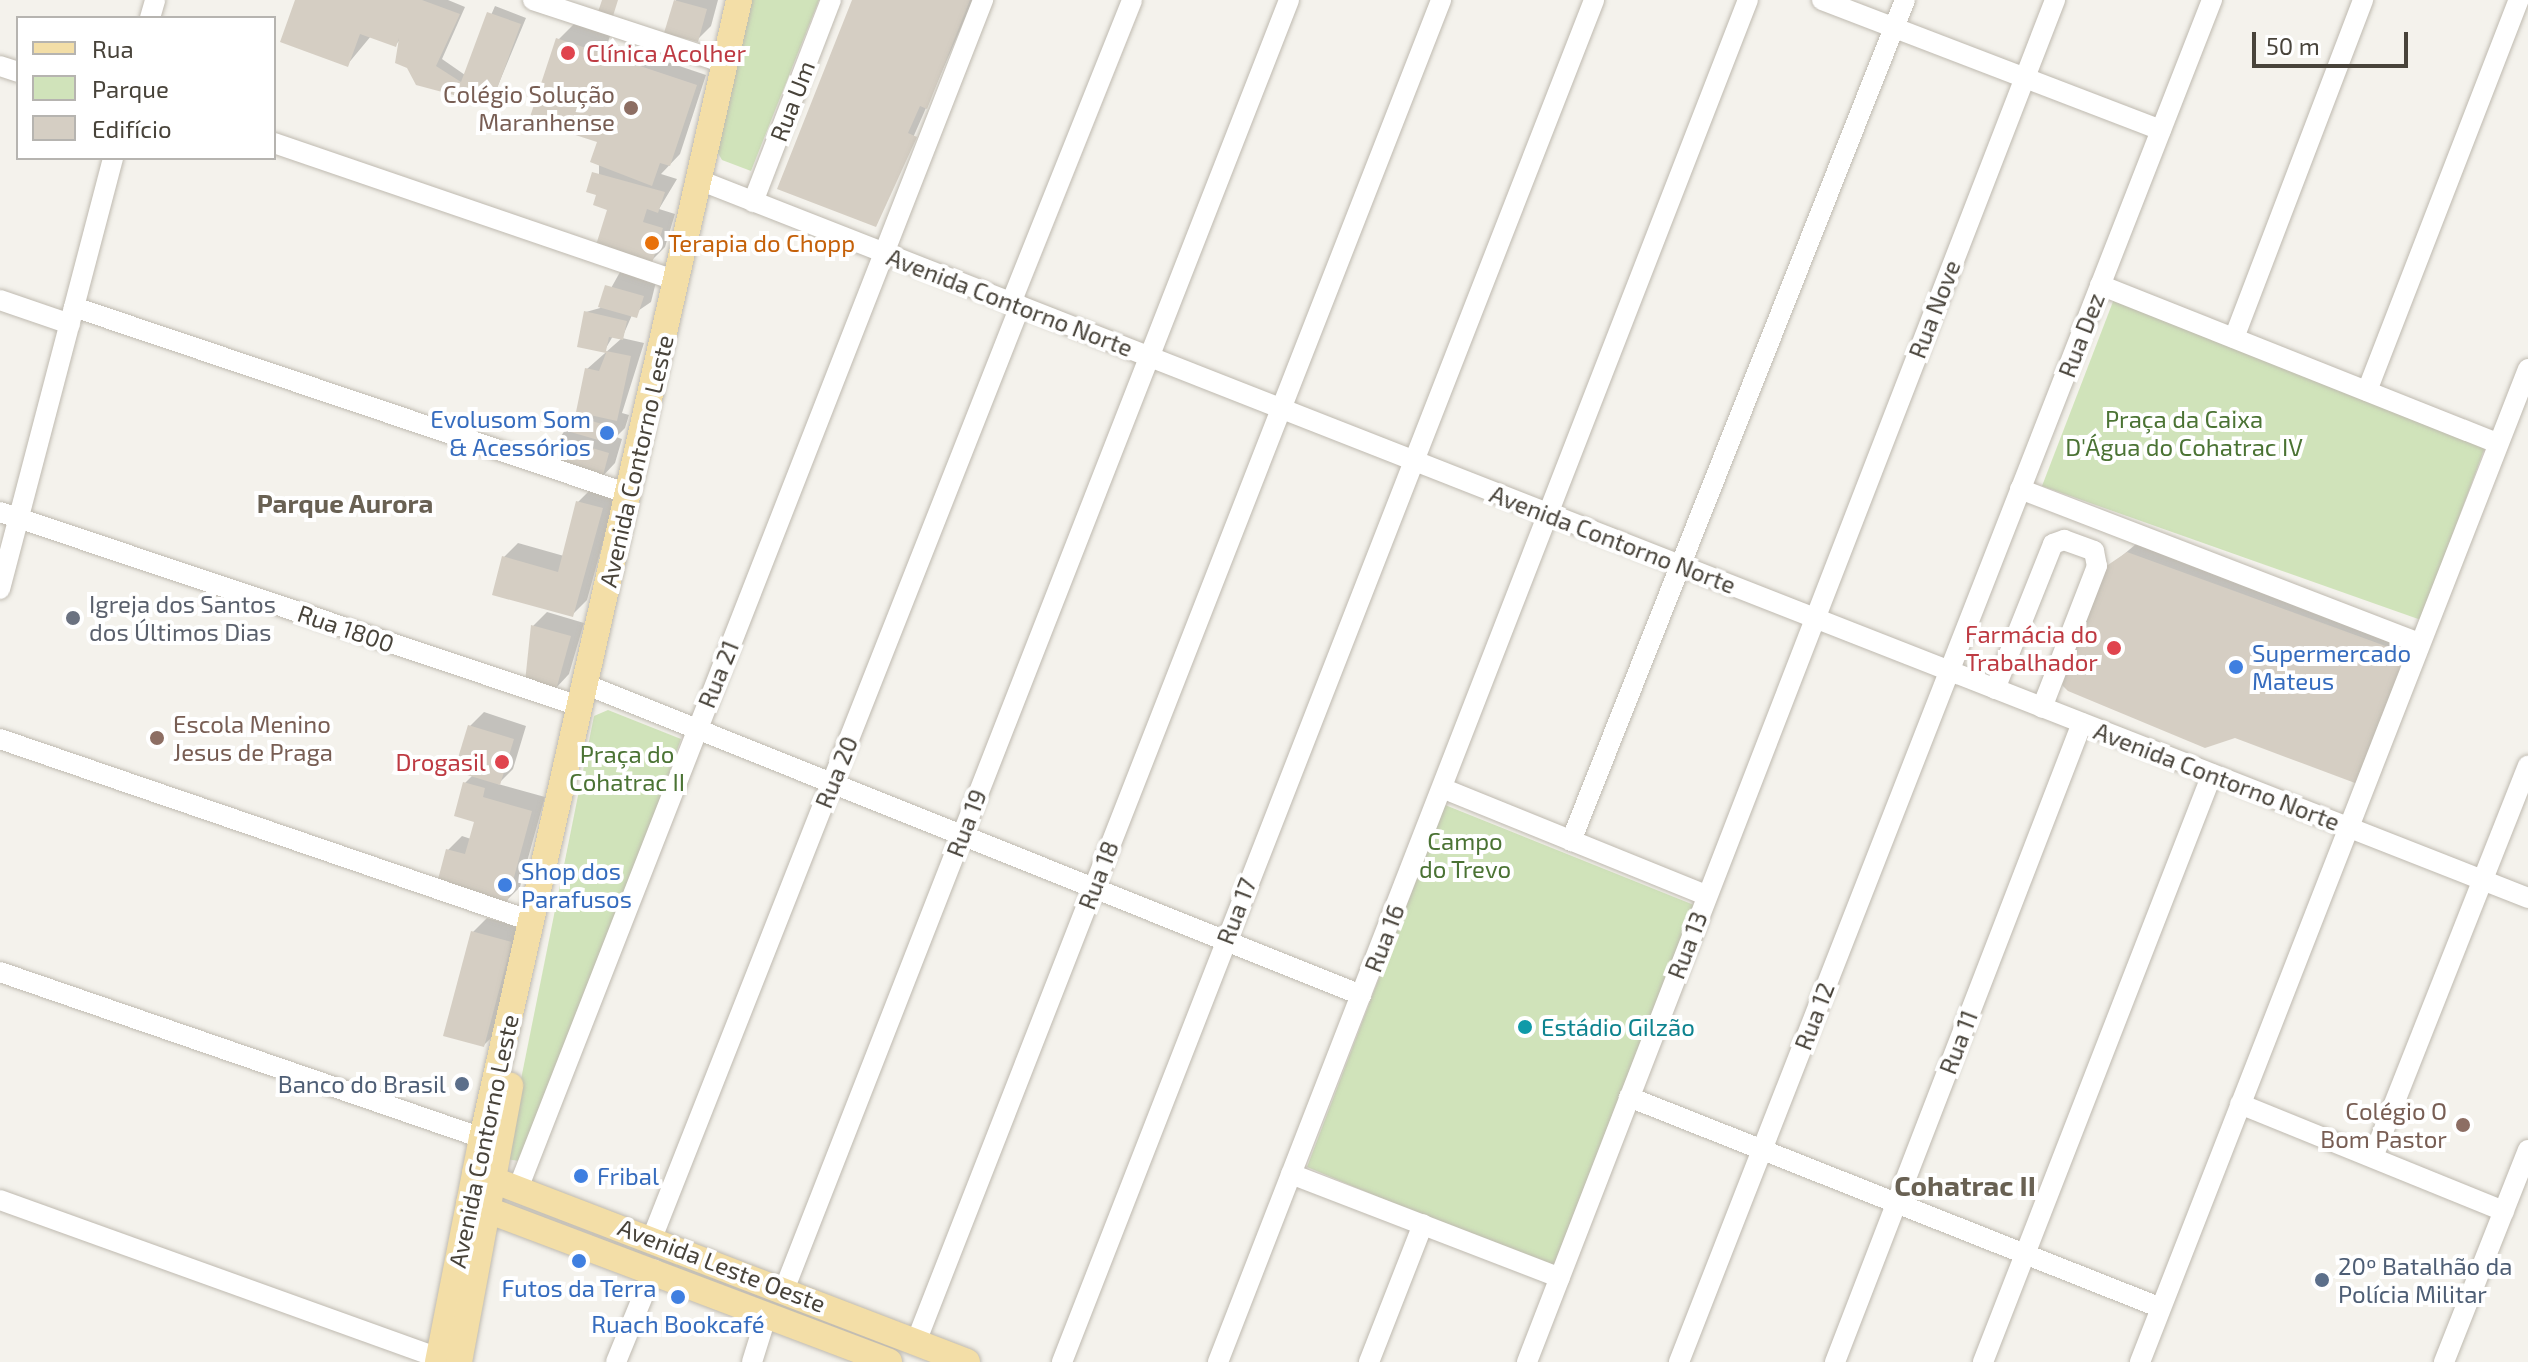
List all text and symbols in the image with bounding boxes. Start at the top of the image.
legend [16,16,276,160]
scale bar [2256,16,2412,66]
text: 50 m [2266,31,2320,60]
text: Rua [92,34,134,63]
place label: Clínica Acolher [586,39,747,67]
marker: Clínica Acolher [557,42,579,64]
street label: Rua Um [763,57,821,145]
text: Parque [92,74,169,103]
place label: Colégio Solução Maranhense [443,80,615,136]
marker: Colégio Solução Maranhense [622,99,640,117]
text: Edifício [92,114,172,143]
place label: Terapia do Chopp [668,229,855,257]
marker: Terapia do Chopp [643,234,661,252]
street label: Avenida Contorno Norte [883,242,1137,362]
street label: Rua Nove [1902,256,1966,362]
street label: Rua Dez [2052,289,2110,381]
street label: Avenida Contorno Leste [593,332,679,590]
place label: Evolusom Som & Acessórios [430,405,591,461]
park label: Praça da Caixa D'Água do Cohatrac IV [2065,405,2303,461]
marker: Evolusom Som & Acessórios [598,424,616,442]
street label: Avenida Contorno Norte [1486,479,1740,599]
district label: Parque Aurora [256,487,434,519]
place label: Igreja dos Santos dos Últimos Dias [89,590,276,646]
street label: Rua 1800 [294,598,398,658]
marker: Igreja dos Santos dos Últimos Dias [64,609,82,627]
place label: Farmácia do Trabalhador [1965,620,2098,676]
street label: Rua 21 [692,636,744,712]
marker: Farmácia do Trabalhador [2105,639,2123,657]
place label: Supermercado Mateus [2252,639,2411,695]
marker: Supermercado Mateus [2227,658,2245,676]
place label: Escola Menino Jesus de Praga [173,710,333,766]
street label: Avenida Contorno Norte [2090,716,2344,836]
marker: Escola Menino Jesus de Praga [148,729,166,747]
street label: Rua 20 [809,732,863,812]
park label: Praça do Cohatrac II [569,740,685,796]
place label: Drogasil [395,748,486,776]
marker: Drogasil [493,753,511,771]
street label: Rua 19 [940,785,992,861]
park label: Campo do Trevo [1419,827,1511,883]
street label: Rua 18 [1072,837,1124,913]
place label: Shop dos Parafusos [521,857,632,913]
street label: Rua 17 [1210,874,1262,948]
marker: Shop dos Parafusos [496,876,514,894]
street label: Rua 16 [1358,900,1410,976]
street label: Rua 13 [1661,907,1713,983]
street label: Rua 12 [1788,978,1840,1054]
street label: Rua 11 [1933,1006,1983,1078]
street label: Avenida Contorno Leste [442,1012,524,1270]
place label: Estádio Gilzão [1541,1013,1695,1041]
marker: Estádio Gilzão [1516,1018,1534,1036]
place label: Banco do Brasil [278,1070,446,1098]
marker: Banco do Brasil [453,1075,471,1093]
place label: Colégio O Bom Pastor [2320,1097,2447,1153]
marker: Colégio O Bom Pastor [2454,1116,2472,1134]
place label: Fribal [597,1162,659,1190]
marker: Fribal [572,1167,590,1185]
district label: Cohatrac II [1894,1168,2036,1202]
street label: Avenida Leste Oeste [614,1212,830,1318]
marker: Futos da Terra [570,1252,588,1270]
place label: 20º Batalhão da Polícia Militar [2338,1252,2513,1308]
marker: 20º Batalhão da Polícia Militar [2313,1271,2331,1289]
place label: Futos da Terra [501,1274,657,1302]
marker: Ruach Bookcafé [669,1288,687,1306]
place label: Ruach Bookcafé [591,1310,765,1338]

